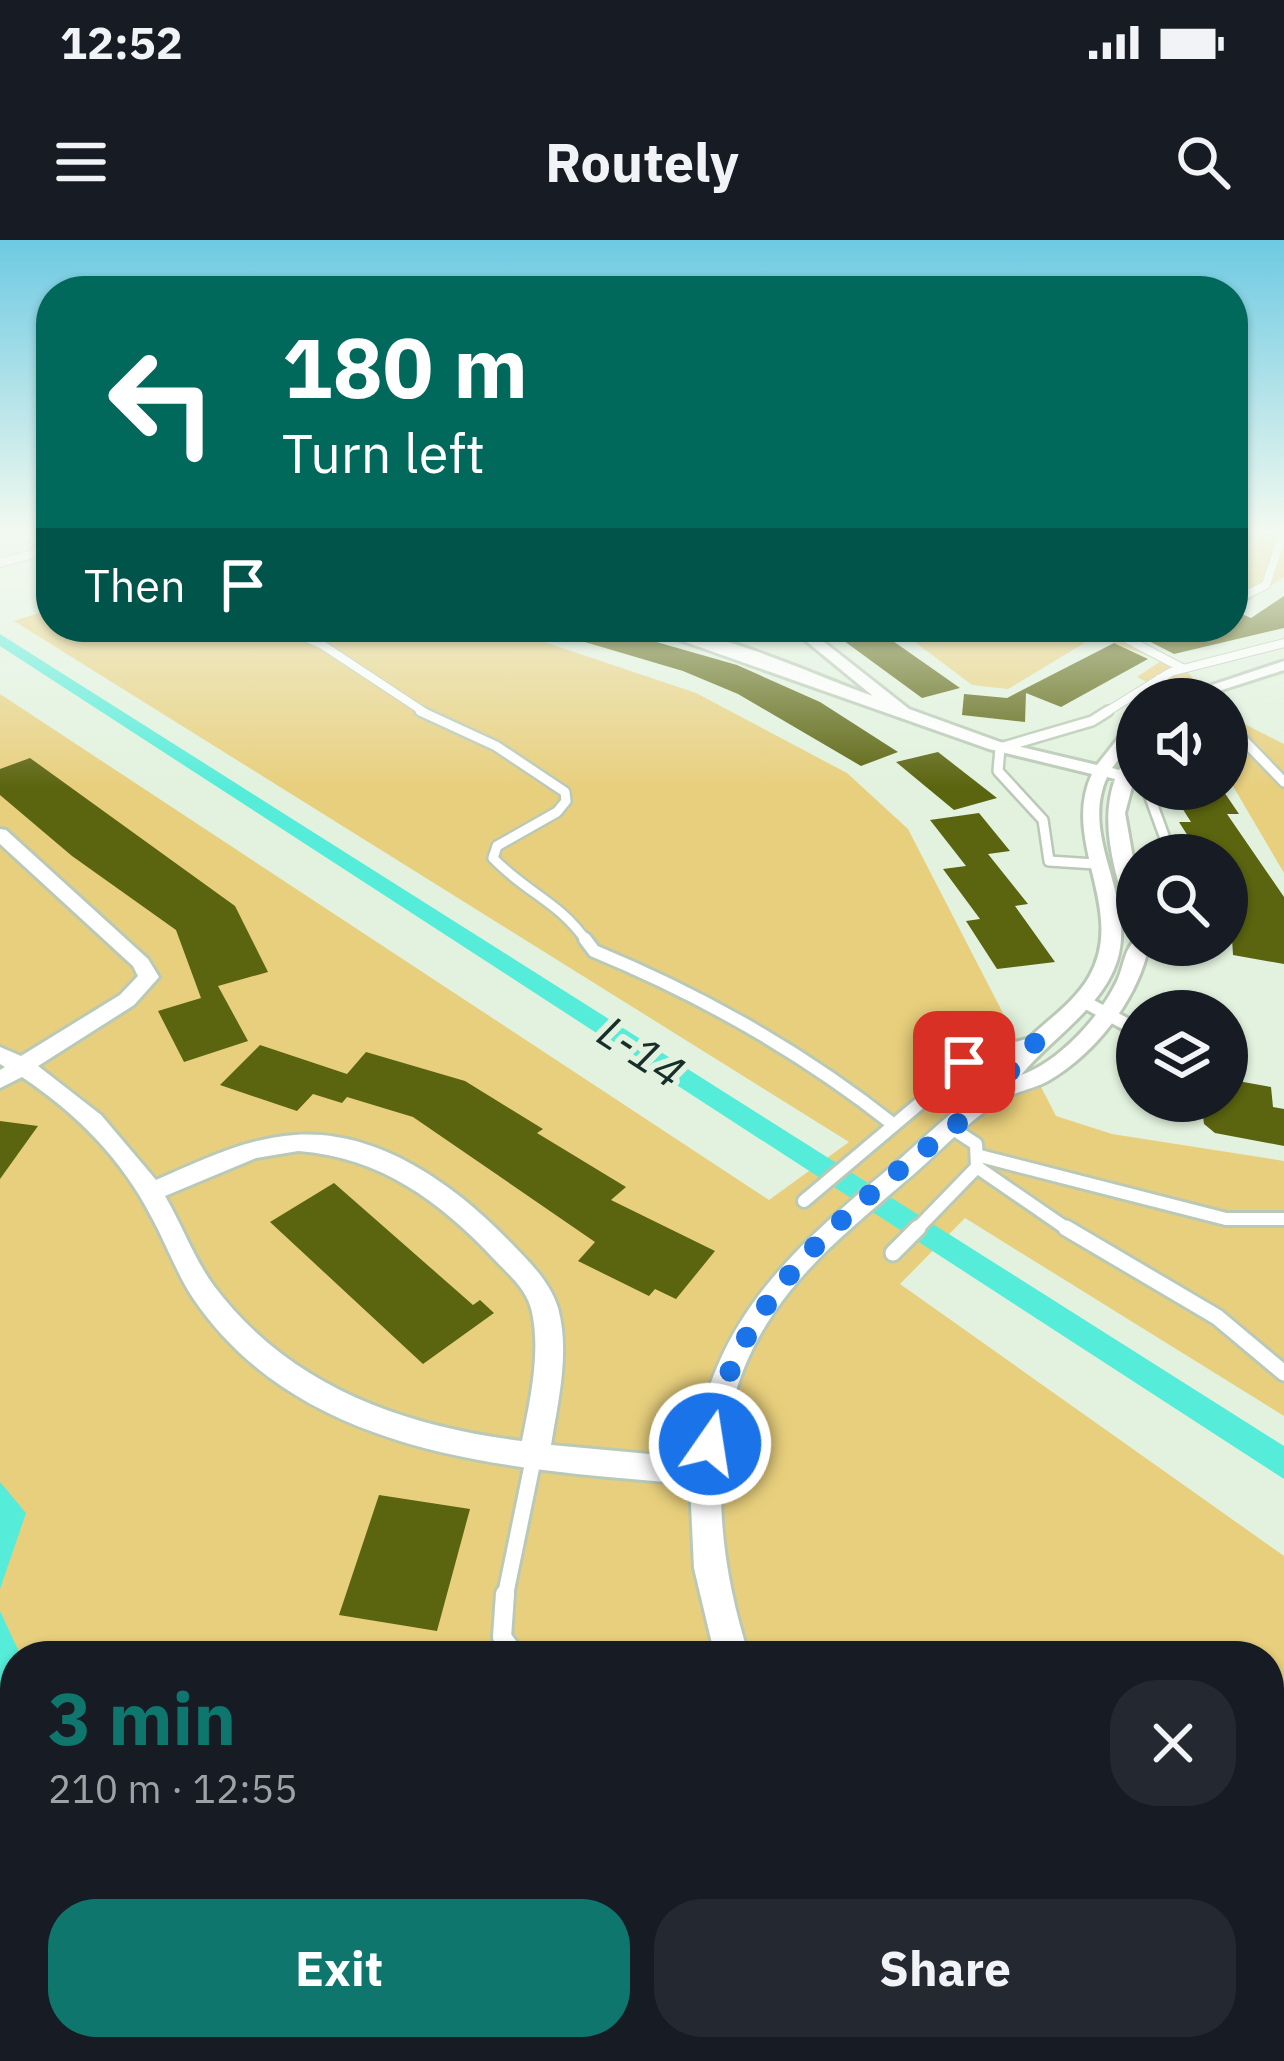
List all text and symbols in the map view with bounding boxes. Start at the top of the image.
text: 12:52 [60,13,183,71]
text: Routely [545,127,739,197]
icon: menu [48,129,114,195]
icon: search [1170,129,1236,195]
text: 180 m [282,312,528,421]
icon: left [84,324,240,480]
text: Turn left [282,418,485,488]
icon: arrive [210,552,276,618]
text: Then [84,556,186,614]
map controls [1116,678,1248,1122]
button: sound [1116,678,1248,810]
button: search [1116,834,1248,966]
button: layers [1116,990,1248,1122]
water label: L-14 [588,1002,696,1100]
pin [913,1011,1015,1113]
icon: arrive [931,1029,997,1095]
position arrow [647,1381,773,1507]
text: 3 min [48,1671,236,1765]
button: close [1110,1680,1236,1806]
text: 210 m · 12:55 [48,1763,298,1814]
button: Exit [48,1899,630,2037]
button: Share [654,1899,1236,2037]

